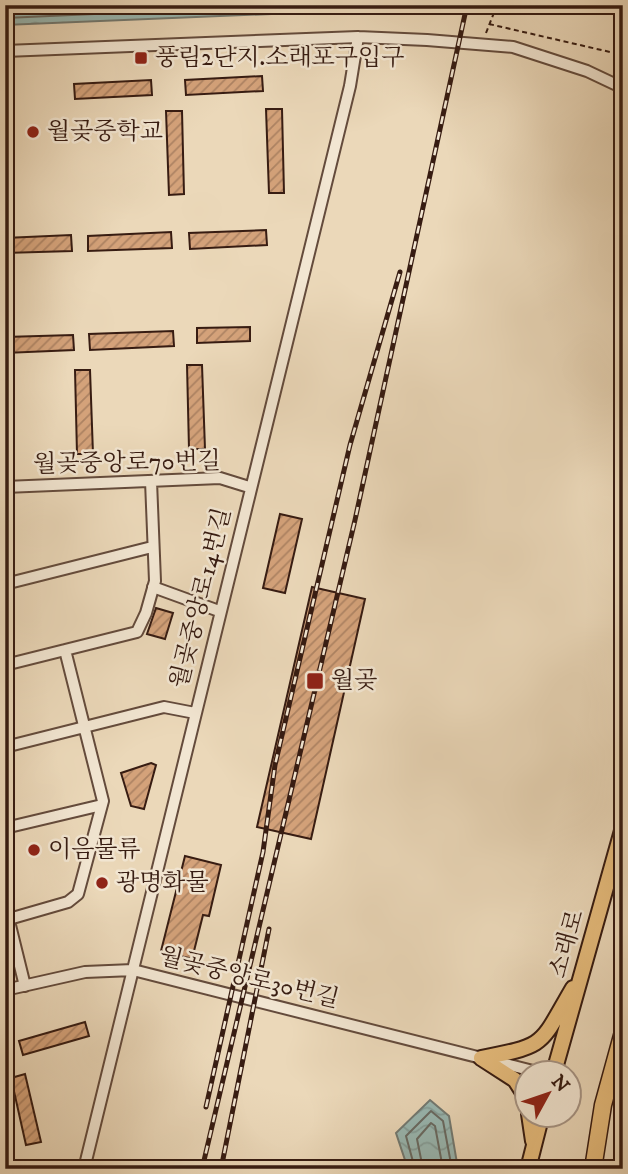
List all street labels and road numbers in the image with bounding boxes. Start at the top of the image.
street label: 월곶중앙로70번길 [33,446,221,480]
street label: 월곶중앙로14번길 [164,505,238,691]
street label: 소래로 [543,906,591,982]
street label: 월곶중앙로30번길 [156,941,342,1015]

